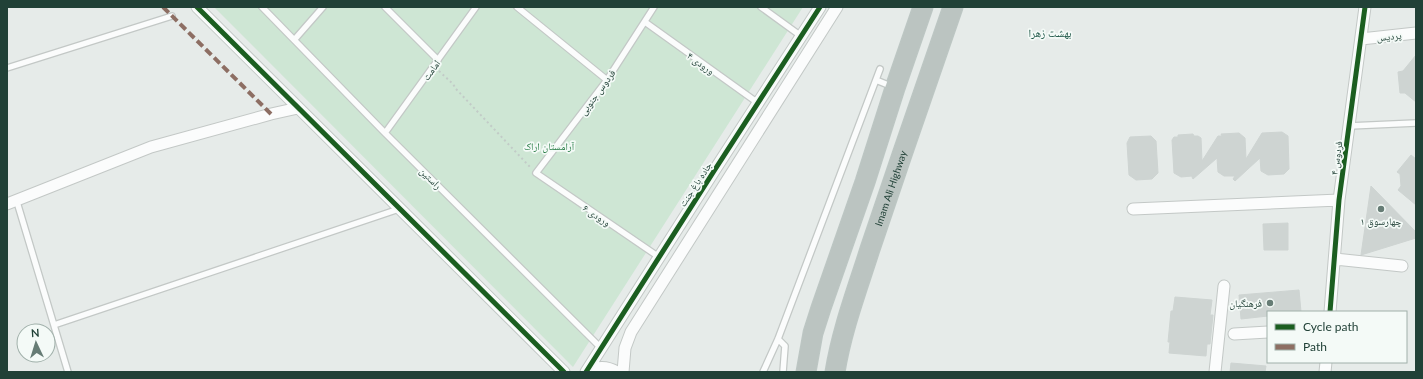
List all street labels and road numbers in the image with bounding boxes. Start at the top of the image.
street label: پردیس [1376,29,1402,44]
street label: ورودی ۴ [685,49,717,78]
street label: امامت [420,57,442,83]
street label: فردوس جنوبی [576,67,618,118]
street label: فردوس ۴ [1328,140,1345,176]
street label: Imam Ali Highway [872,148,909,228]
street label: جاده باغ جنت [676,159,715,209]
street label: راستین [417,165,444,192]
street label: ورودی ۶ [580,201,613,230]

